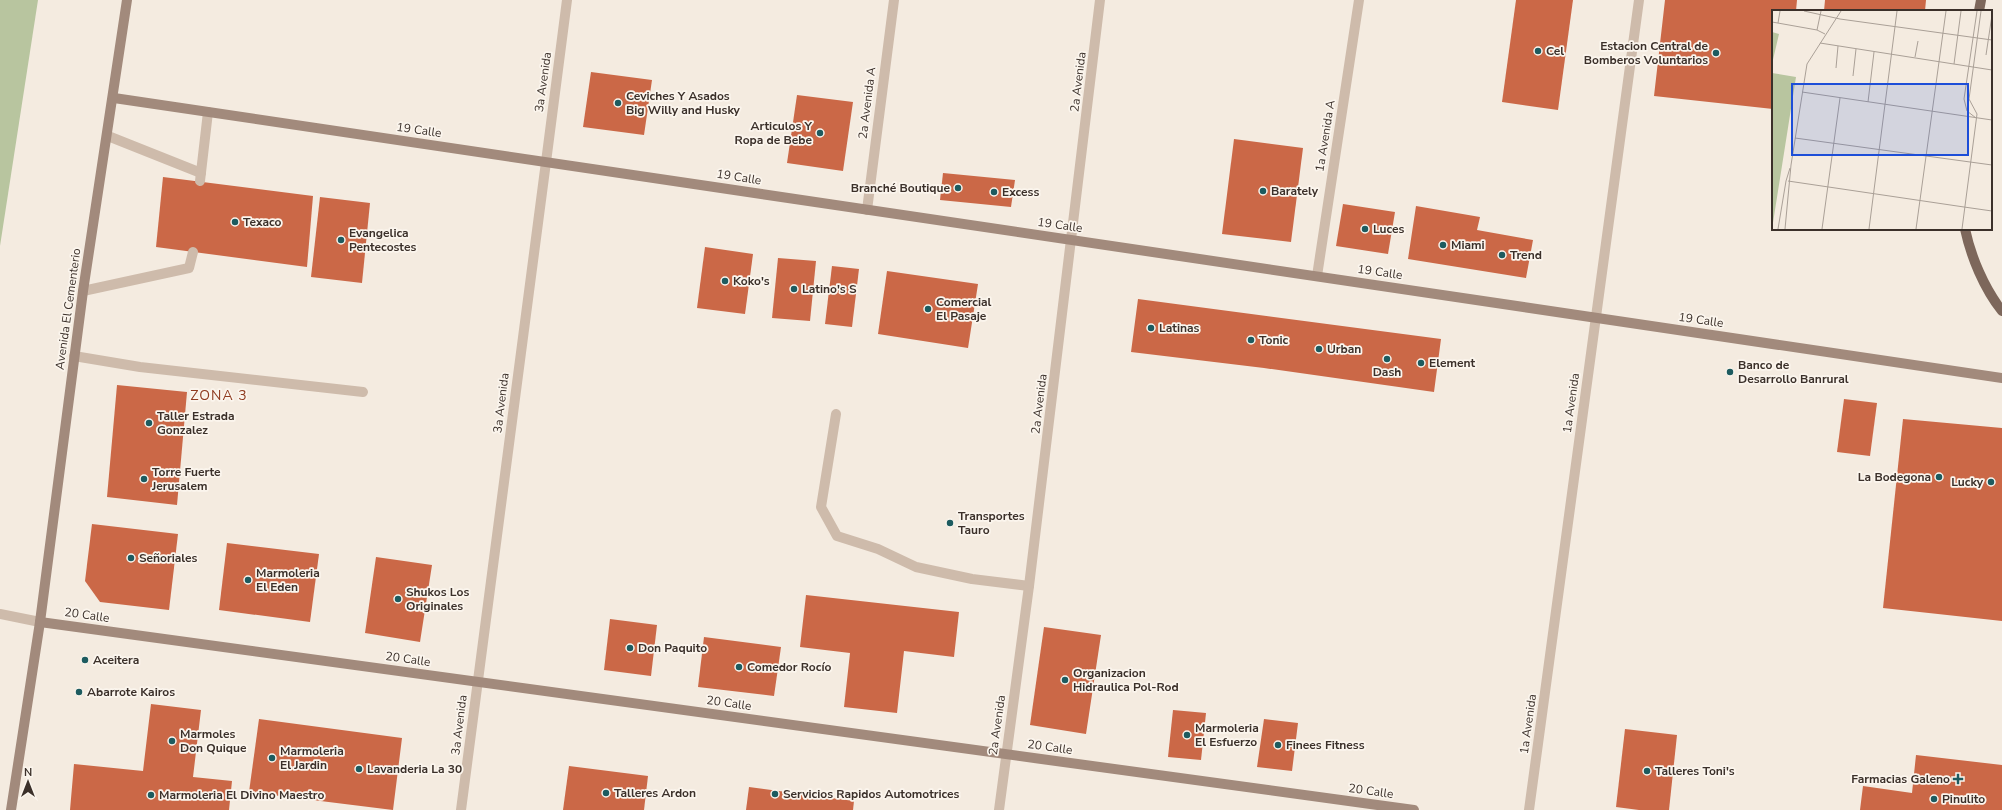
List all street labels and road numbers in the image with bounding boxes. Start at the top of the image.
street label: 3a Avenida [531,51,555,113]
street label: 2a Avenida [1066,51,1090,113]
street label: 2a Avenida A [855,66,879,140]
street label: 1a Avenida A [1311,99,1339,173]
street label: 19 Calle [396,119,442,141]
street label: 19 Calle [715,166,763,188]
street label: 19 Calle [1037,214,1083,236]
street label: Avenida El Cementerio [52,247,84,371]
street label: 19 Calle [1357,261,1403,283]
street label: 19 Calle [1678,309,1724,331]
street label: 3a Avenida [489,372,513,434]
street label: 1a Avenida [1559,372,1583,434]
street label: 2a Avenida [1027,373,1051,435]
street label: 20 Calle [64,604,110,626]
street label: 20 Calle [385,648,431,670]
street label: 20 Calle [706,692,752,714]
street label: 1a Avenida [1516,693,1540,755]
street label: 3a Avenida [447,694,471,756]
street label: 2a Avenida [985,694,1009,756]
street label: 20 Calle [1027,736,1073,758]
street label: 20 Calle [1348,780,1394,802]

